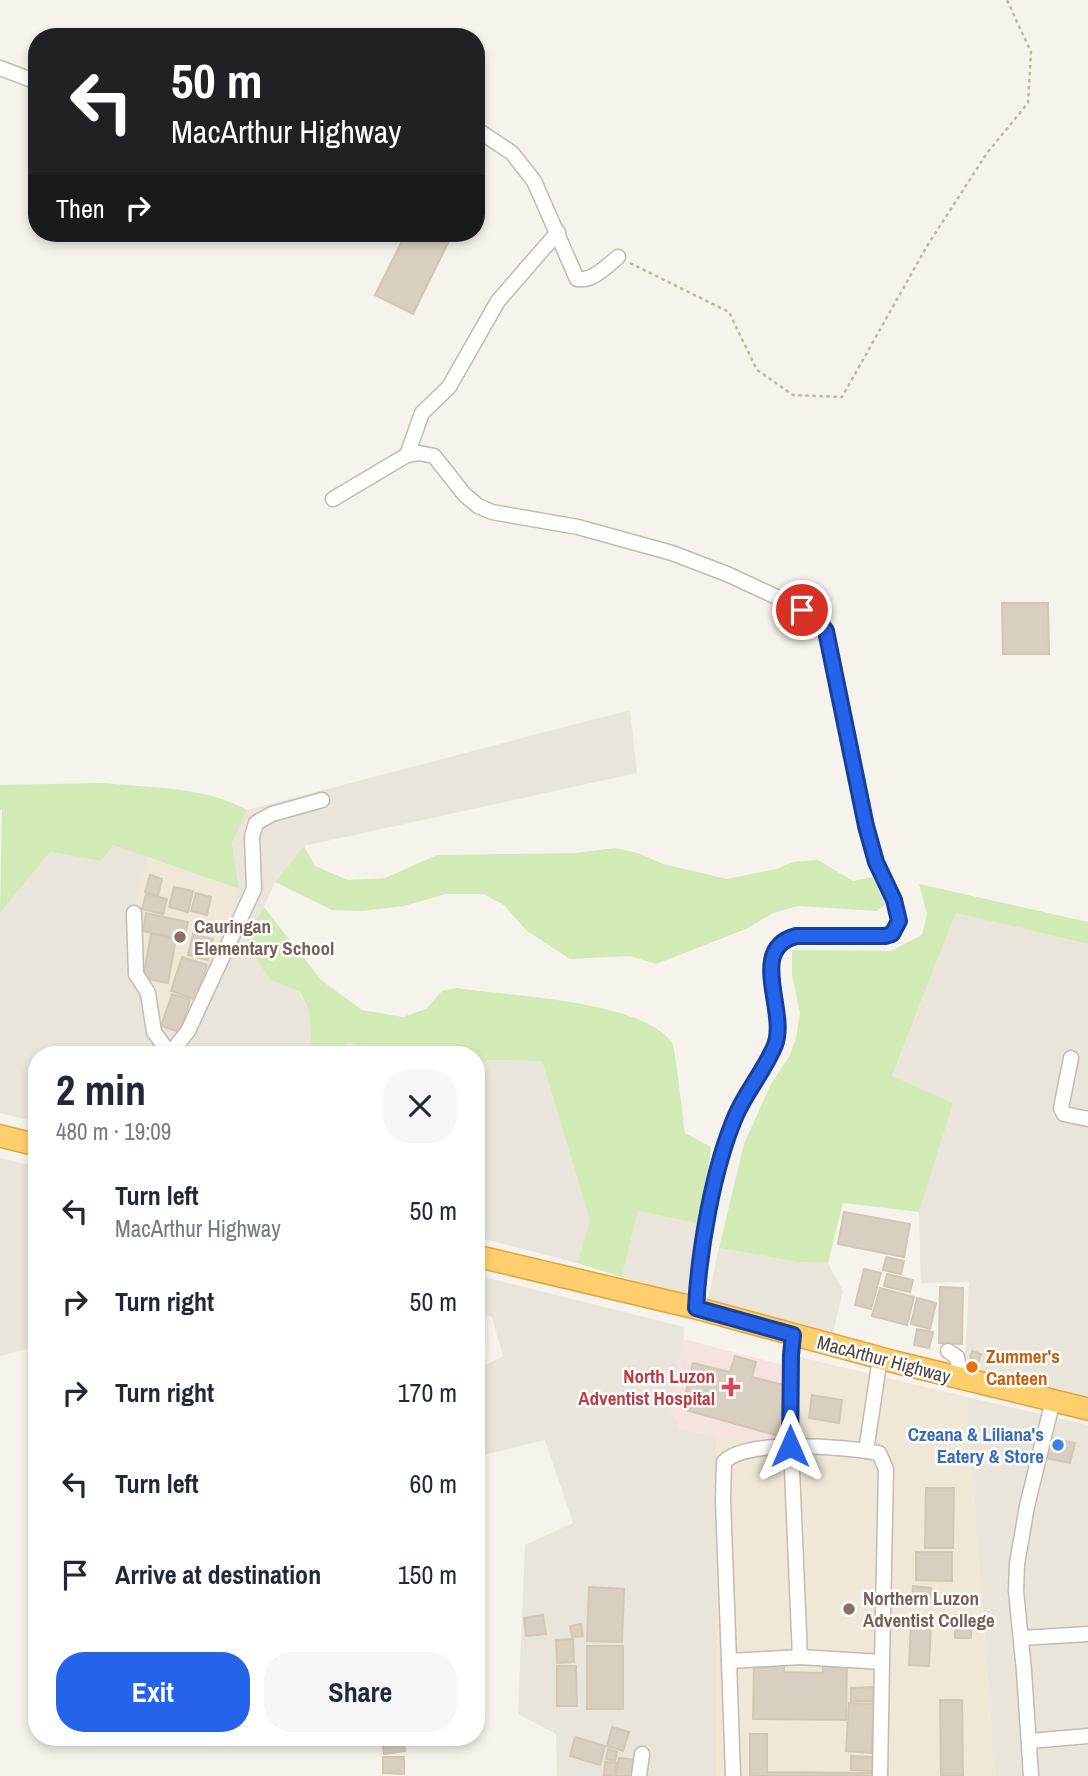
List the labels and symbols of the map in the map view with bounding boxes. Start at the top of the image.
pin [772,580,832,640]
place label: Cauringan Elementary School [194,913,334,961]
marker: Cauringan Elementary School [172,929,188,945]
street label: MacArthur Highway [815,1329,954,1389]
place label: Zummer's Canteen [986,1343,1060,1391]
marker: Zummer's Canteen [964,1359,980,1375]
place label: North Luzon Adventist Hospital [578,1363,715,1411]
marker: North Luzon Adventist Hospital [721,1377,741,1397]
position arrow [753,1409,827,1483]
place label: Czeana & Liliana's Eatery & Store [908,1421,1044,1469]
marker: Czeana & Liliana's Eatery & Store [1050,1437,1066,1453]
place label: Northern Luzon Adventist College [863,1585,995,1633]
marker: Northern Luzon Adventist College [841,1601,857,1617]

